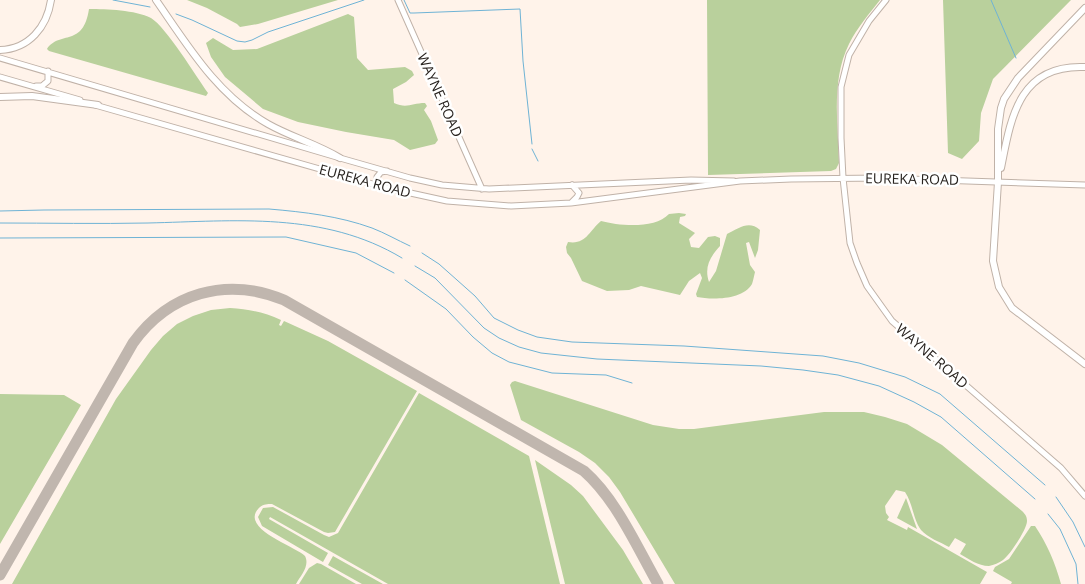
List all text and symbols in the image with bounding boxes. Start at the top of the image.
street label: WAYNE ROAD [413,50,467,140]
street label: EUREKA ROAD [317,159,413,202]
street label: EUREKA ROAD [865,168,959,189]
street label: WAYNE ROAD [892,319,973,392]

